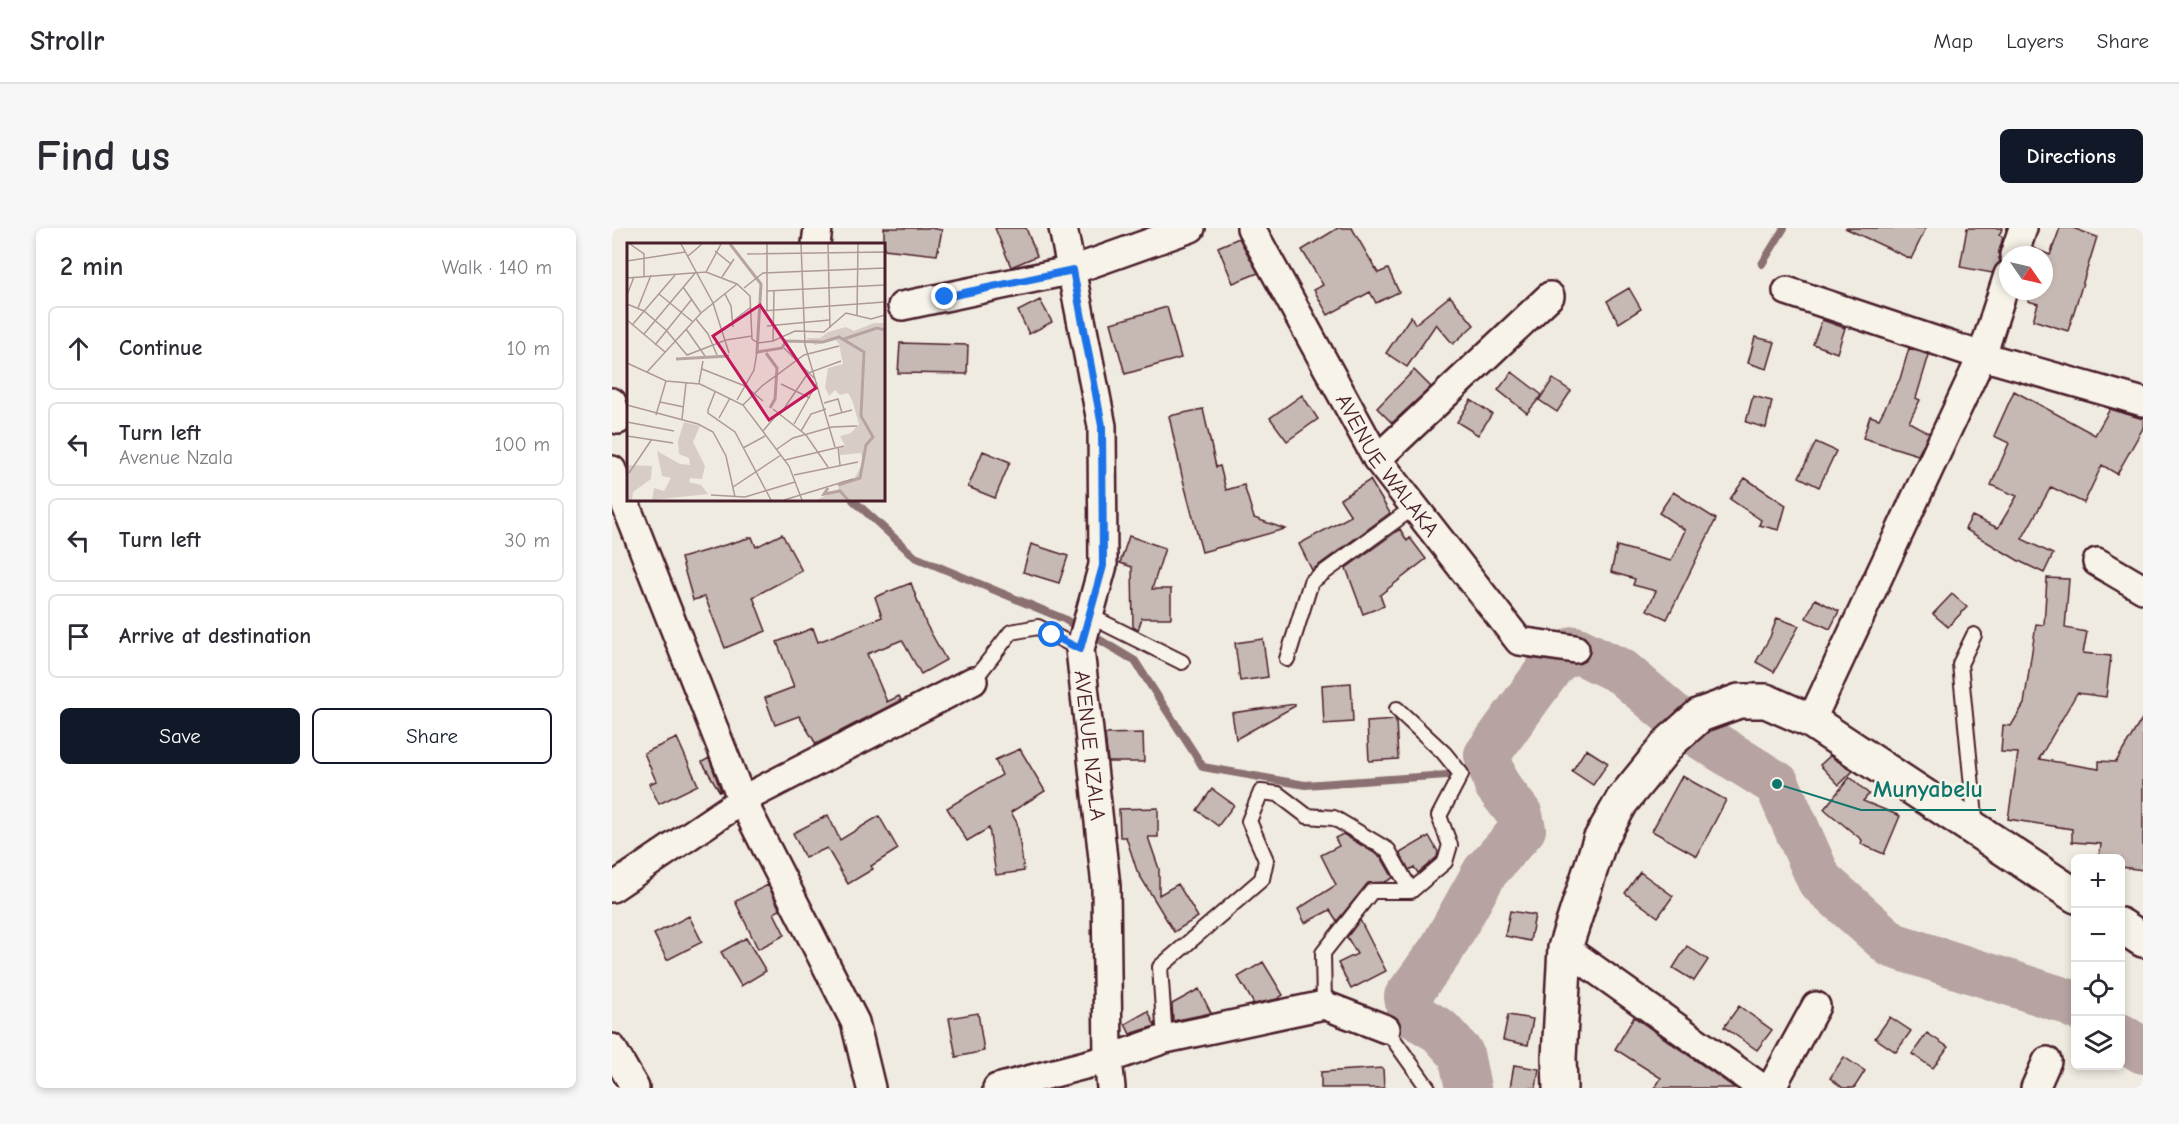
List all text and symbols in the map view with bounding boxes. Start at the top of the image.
text: Strollr [30,25,104,57]
text: Map [1934,29,1973,53]
text: Layers [2006,29,2064,53]
text: Share [2097,29,2149,53]
button: Directions [2000,129,2143,183]
text: Find us [36,132,170,181]
inset map [627,243,885,501]
north arrow [1999,246,2053,300]
text: 2 min [60,252,123,282]
text: Walk · 140 m [442,256,552,279]
route end [931,283,957,309]
icon: ahead [62,332,95,365]
text: Continue [119,335,202,361]
text: 10 m [507,337,550,360]
street label: AVENUE WALAKA [1330,390,1445,542]
text: Turn left [119,420,201,446]
icon: left [62,428,95,461]
text: 100 m [495,433,550,456]
text: Avenue Nzala [119,446,233,469]
icon: left [62,524,95,557]
text: Turn left [119,527,201,553]
text: 30 m [504,529,550,552]
icon: arrive [62,620,95,653]
route start [1038,621,1064,647]
text: Arrive at destination [119,623,311,649]
street label: AVENUE NZALA [1068,669,1111,822]
button: Save [60,708,300,764]
button: Share [312,708,552,764]
callout: Munyabelu [1861,768,1996,810]
text: Munyabelu [1873,775,1983,803]
map controls [2071,854,2125,1070]
button: + [2071,854,2125,908]
button: − [2071,908,2125,962]
button: locate [2071,962,2125,1016]
button: layers [2071,1016,2125,1070]

